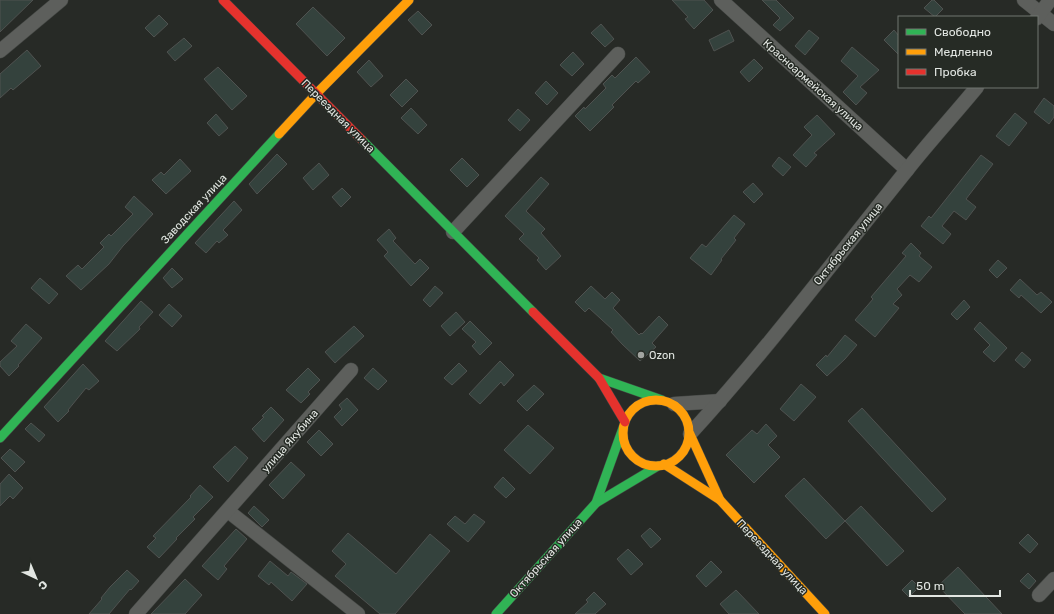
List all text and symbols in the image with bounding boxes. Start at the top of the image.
legend [898,16,1038,88]
text: Свободно [934,25,991,39]
street label: Красноармейская улица [760,37,866,133]
text: Медленно [934,45,993,59]
text: Пробка [934,65,977,79]
street label: Переездная улица [299,77,377,155]
street label: Заводская улица [158,172,230,246]
street label: Октябрьская улица [811,200,885,288]
place label: Ozon [649,349,675,362]
marker: Ozon [636,350,646,360]
street label: улица Якубина [259,407,321,475]
street label: Октябрьская улица [507,516,585,600]
street label: Переездная улица [734,517,810,597]
north arrow [16,558,56,598]
scale bar [910,572,1000,598]
text: С [35,577,50,592]
text: 50 m [916,579,944,593]

